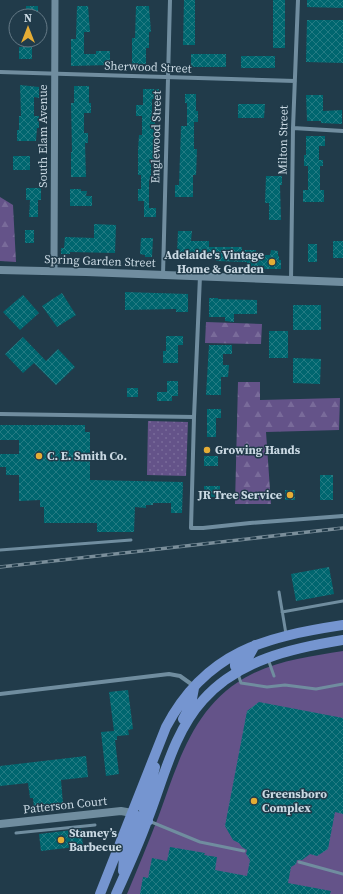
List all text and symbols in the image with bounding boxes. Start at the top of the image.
north arrow [8,8,48,48]
text: N [24,11,32,26]
street label: Sherwood Street [104,57,192,77]
street label: South Elam Avenue [35,84,51,188]
street label: Englewood Street [147,90,165,184]
street label: Milton Street [274,105,292,175]
place label: Adelaide's Vintage Home & Garden [164,247,265,277]
street label: Spring Garden Street [44,251,156,271]
marker: Adelaide's Vintage Home & Garden [267,257,277,267]
place label: Growing Hands [215,442,301,458]
marker: Growing Hands [202,445,212,455]
place label: C. E. Smith Co. [47,448,127,464]
marker: C. E. Smith Co. [34,451,44,461]
place label: JR Tree Service [197,487,282,503]
marker: JR Tree Service [285,490,295,500]
place label: Greensboro Complex [262,786,327,816]
street label: Patterson Court [22,793,108,817]
marker: Greensboro Complex [249,796,259,806]
place label: Stamey’s Barbecue [69,825,122,855]
marker: Stamey’s Barbecue [56,835,66,845]

